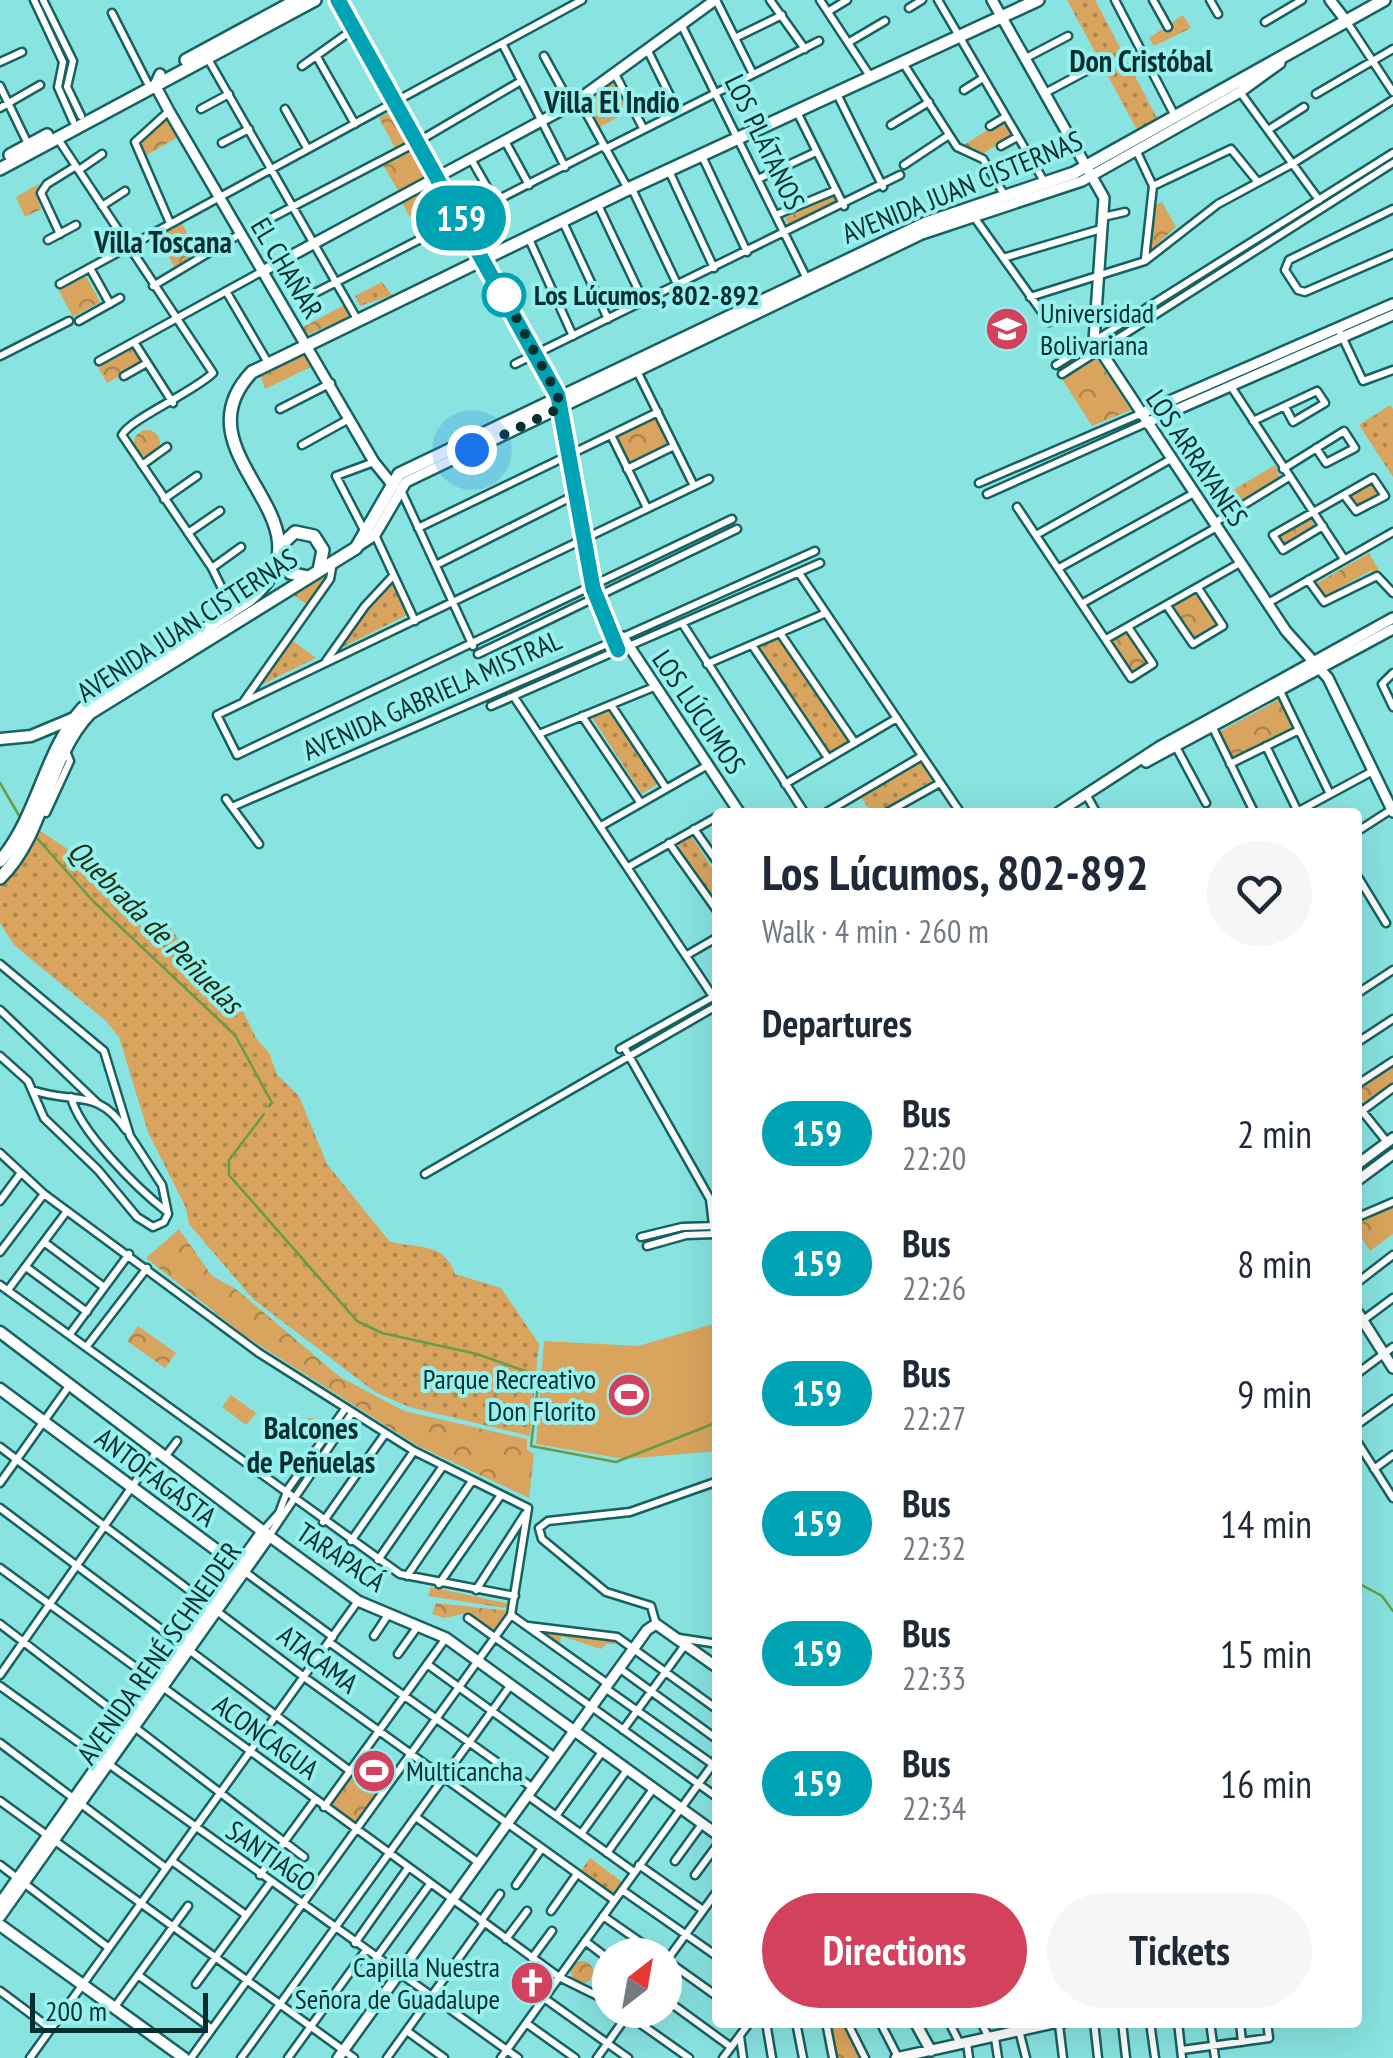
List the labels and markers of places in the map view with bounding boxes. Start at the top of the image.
marker: Los Lúcumos, 802-892 [483,274,525,316]
place label: Los Lúcumos, 802-892 [534,276,760,313]
place label: Universidad Bolivariana [1040,294,1154,363]
school or university icon: Universidad Bolivariana [984,306,1030,352]
place label: Parque Recreativo Don Florito [423,1360,596,1429]
sports icon: Parque Recreativo Don Florito [606,1372,652,1418]
sports icon: Multicancha [351,1748,397,1794]
place label: Multicancha [406,1752,523,1789]
place label: Capilla Nuestra Señora de Guadalupe [295,1948,500,2017]
church icon: Capilla Nuestra Señora de Guadalupe [509,1960,555,2006]

